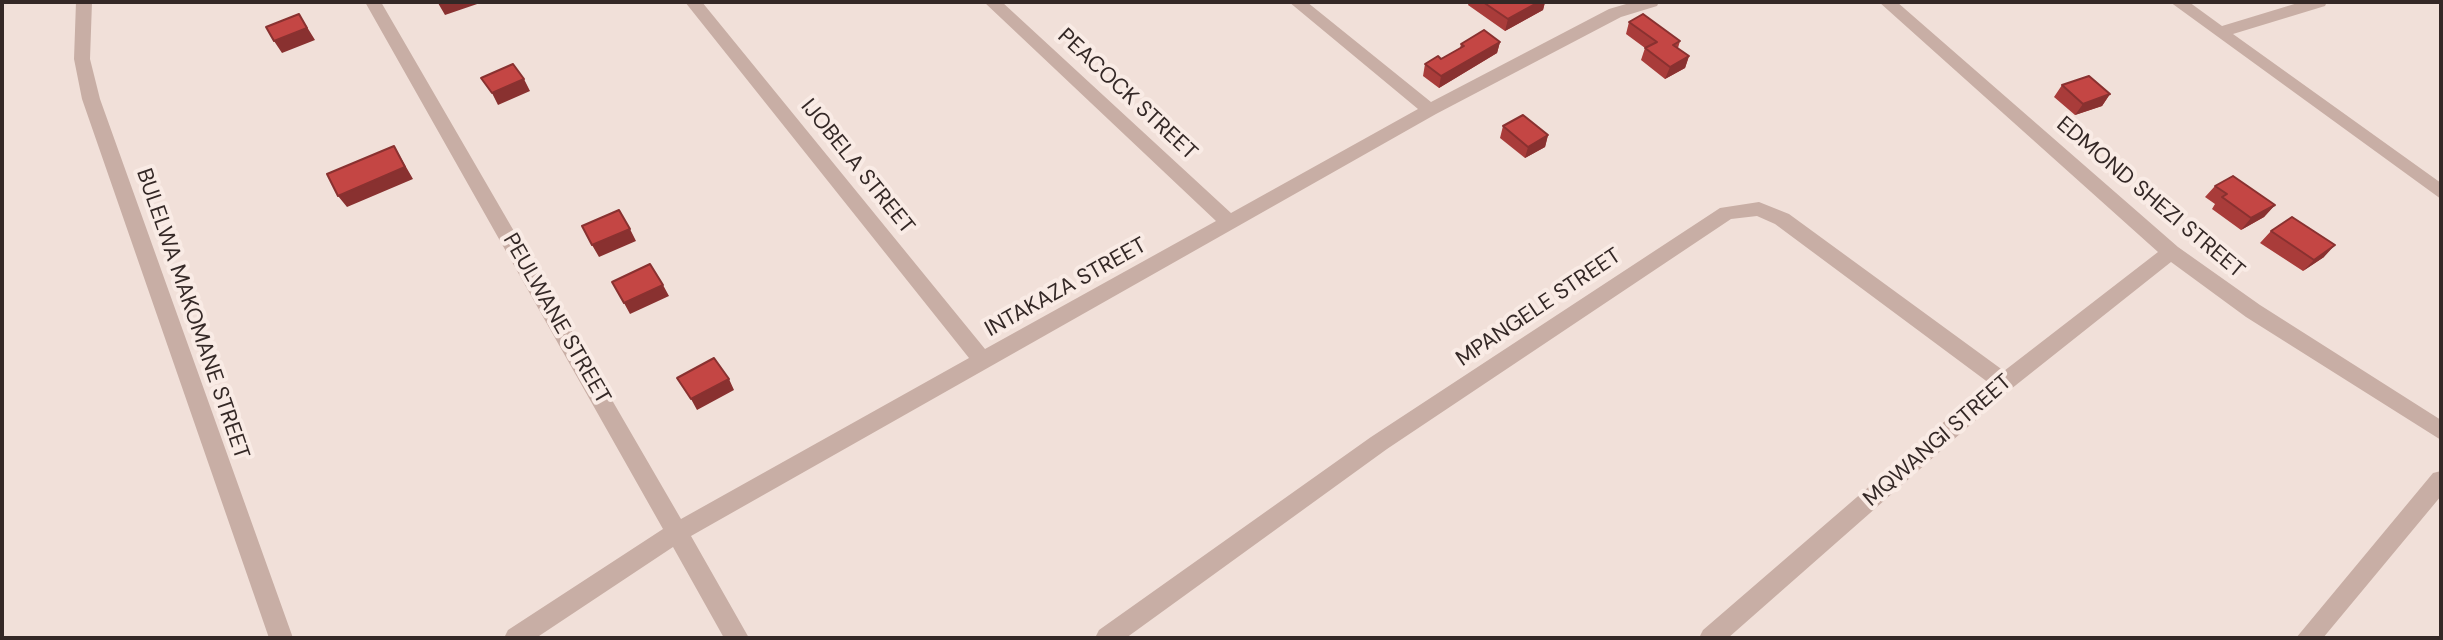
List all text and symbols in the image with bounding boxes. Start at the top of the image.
street label: PEACOCK STREET [1052,24,1202,166]
street label: IJOBELA STREET [795,94,919,240]
street label: EDMOND SHEZI STREET [2051,112,2249,284]
street label: BULELWA MAKOMANE STREET [130,165,254,463]
street label: PEULWANE STREET [496,229,616,409]
street label: INTAKAZA STREET [981,233,1151,343]
street label: MPANGELE STREET [1452,243,1626,373]
street label: MQWANGI STREET [1858,369,2018,513]

